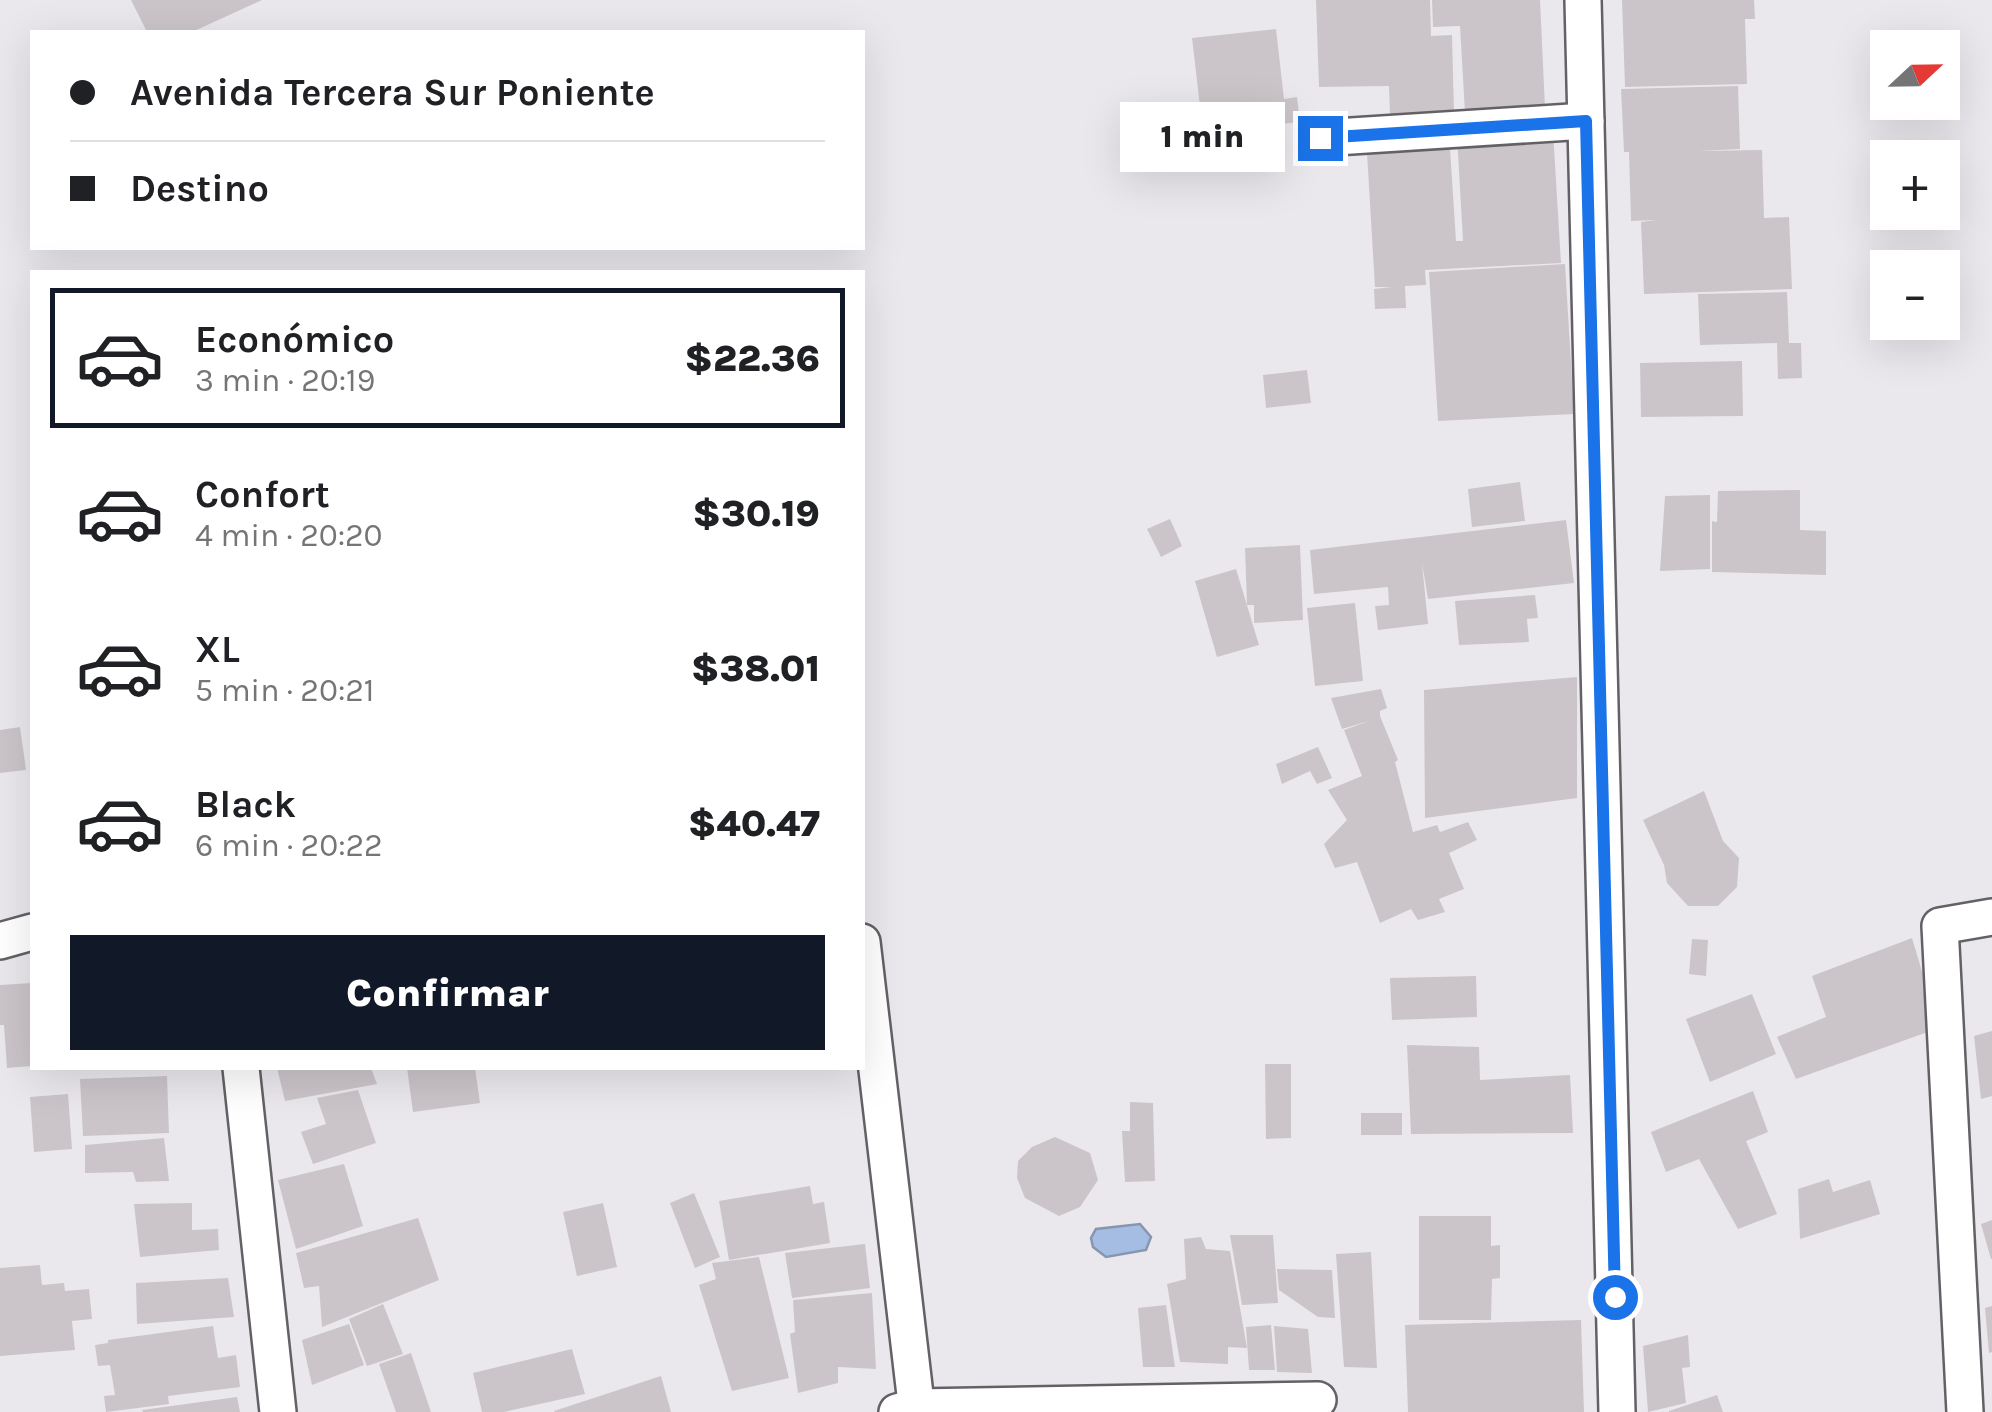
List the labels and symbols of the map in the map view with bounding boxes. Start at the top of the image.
north arrow [1870,30,1960,120]
callout: 1 min [1120,103,1285,173]
route end [1298,116,1343,161]
route start [1593,1275,1638,1320]

